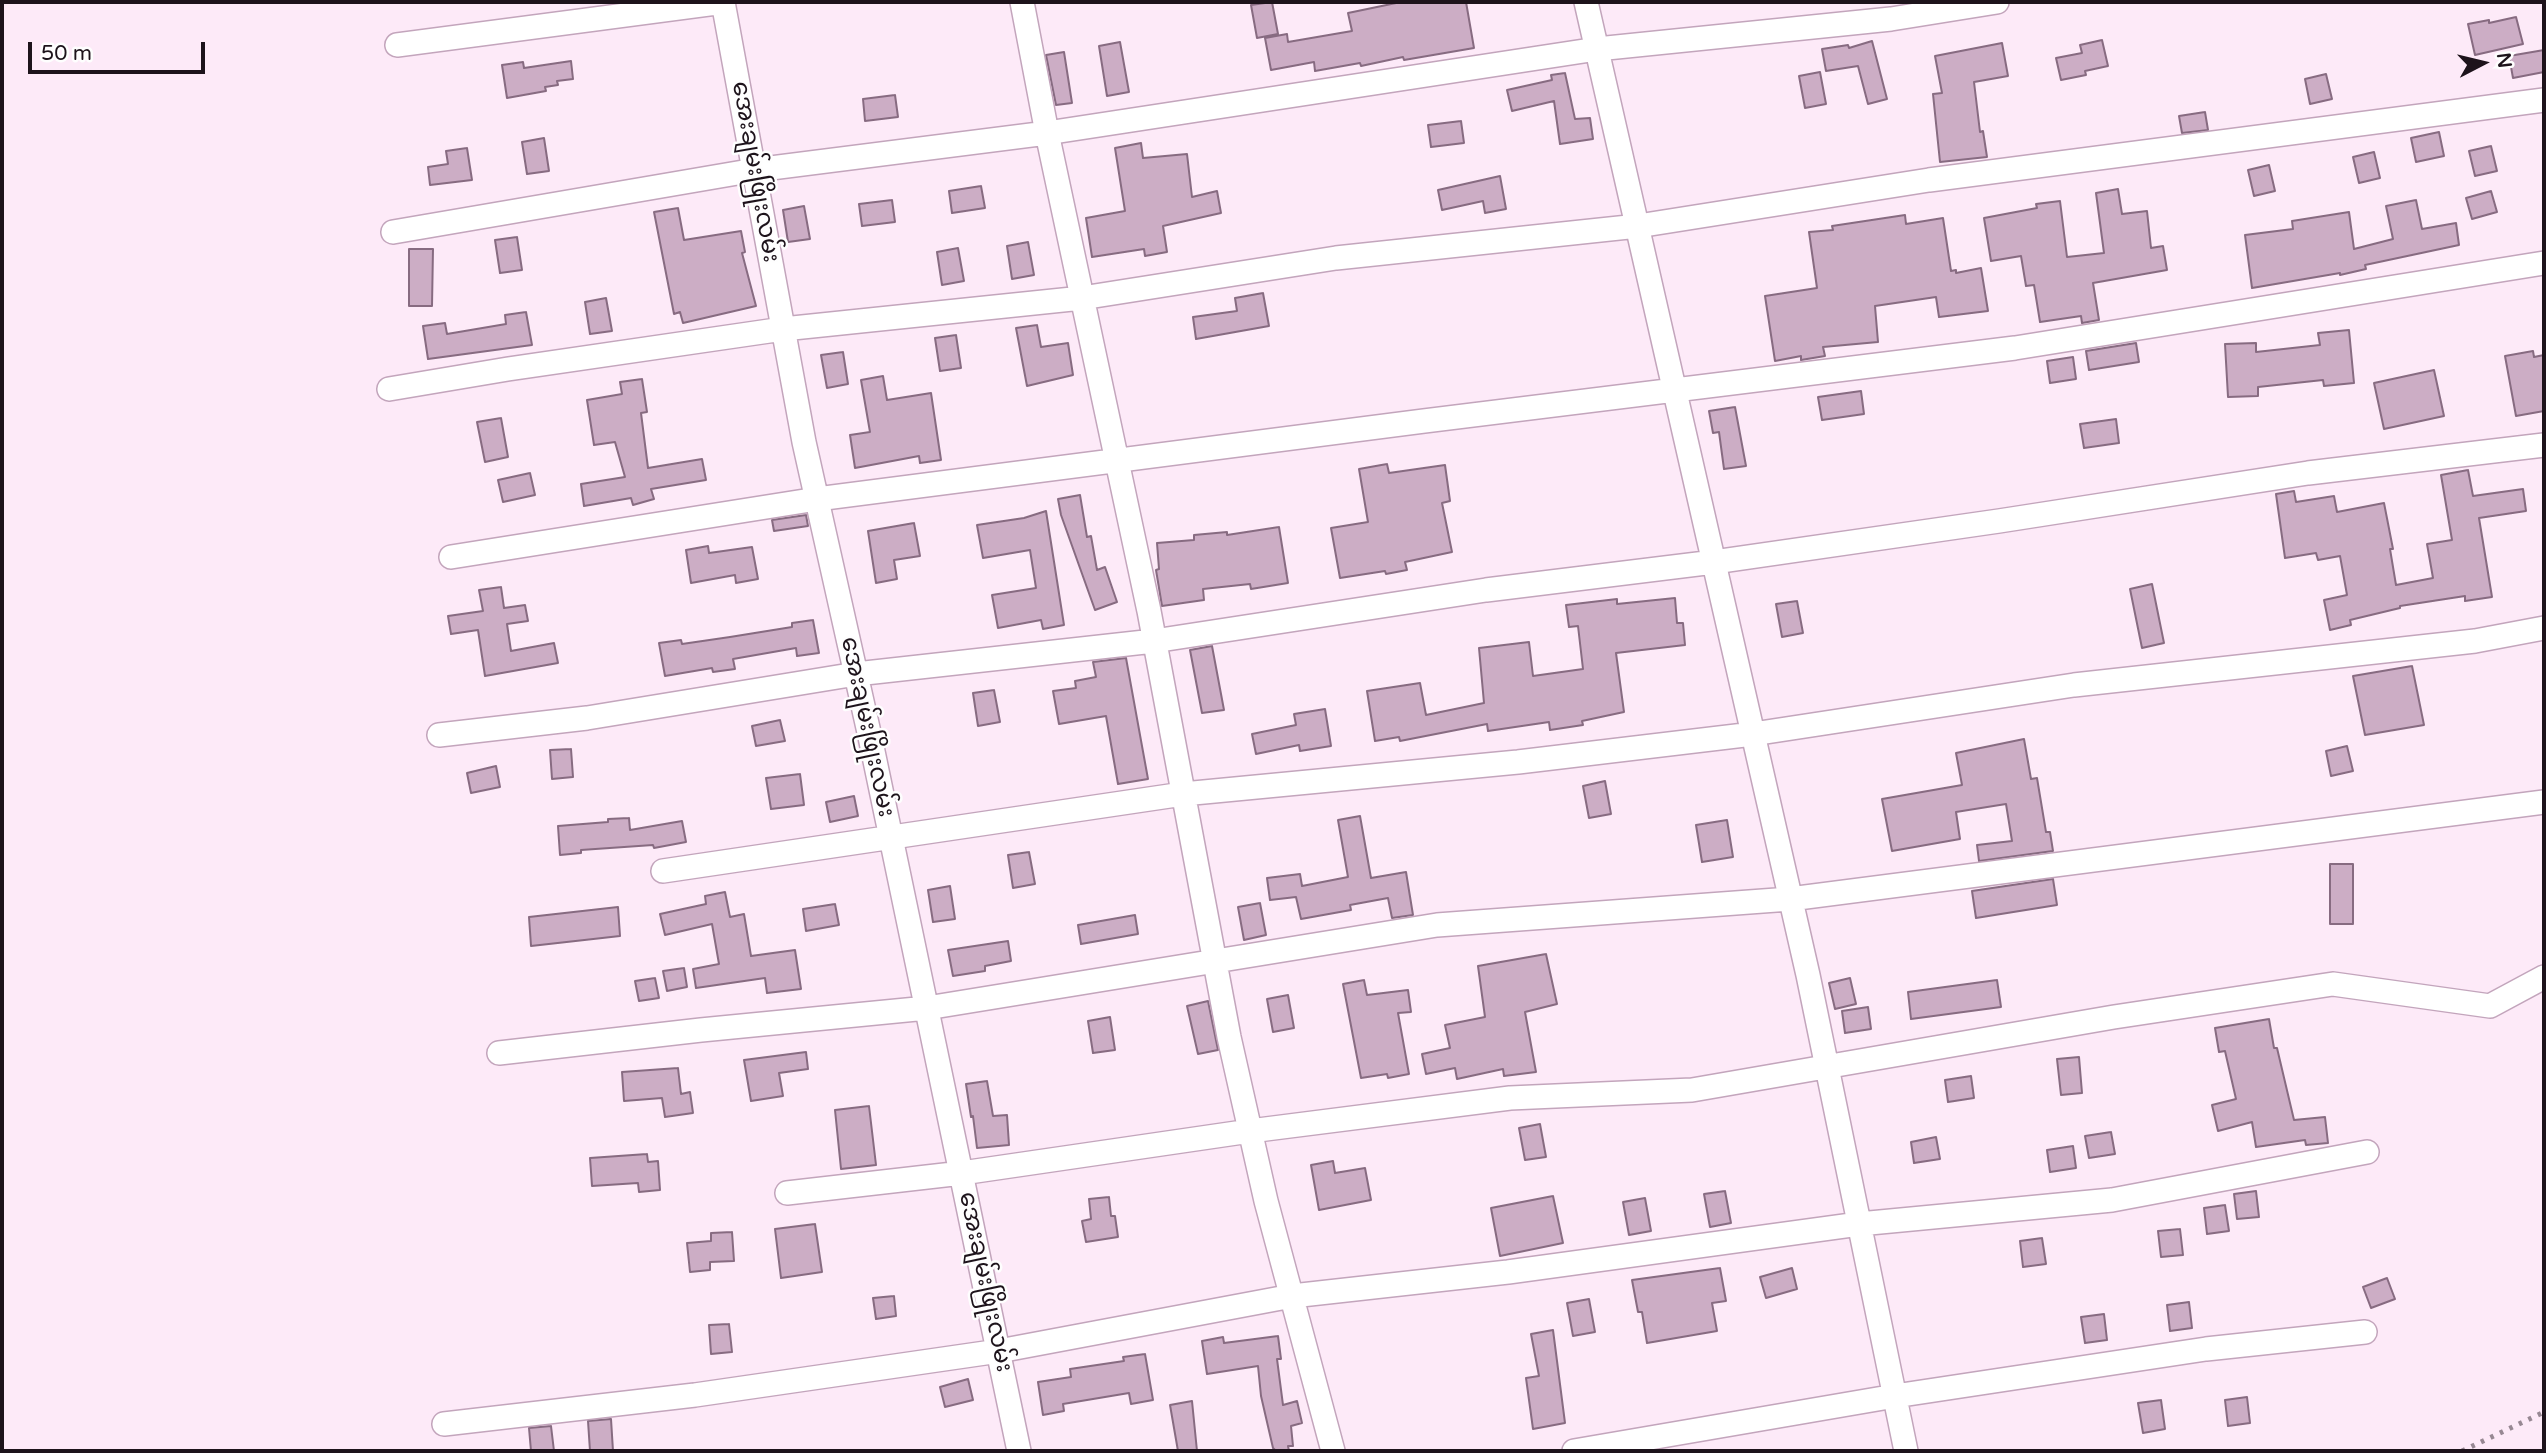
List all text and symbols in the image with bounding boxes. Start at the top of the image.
scale bar [32,28,208,72]
north arrow [2448,28,2518,98]
text: 50 m [41,41,92,66]
text: N [2492,52,2516,69]
street label: အေးချမ်းဖြိုးလမ်း [725,79,785,265]
street label: အေးချမ်းဖြိုးလမ်း [834,634,900,820]
street label: အေးချမ်းဖြိုးလမ်း [952,1189,1018,1375]

